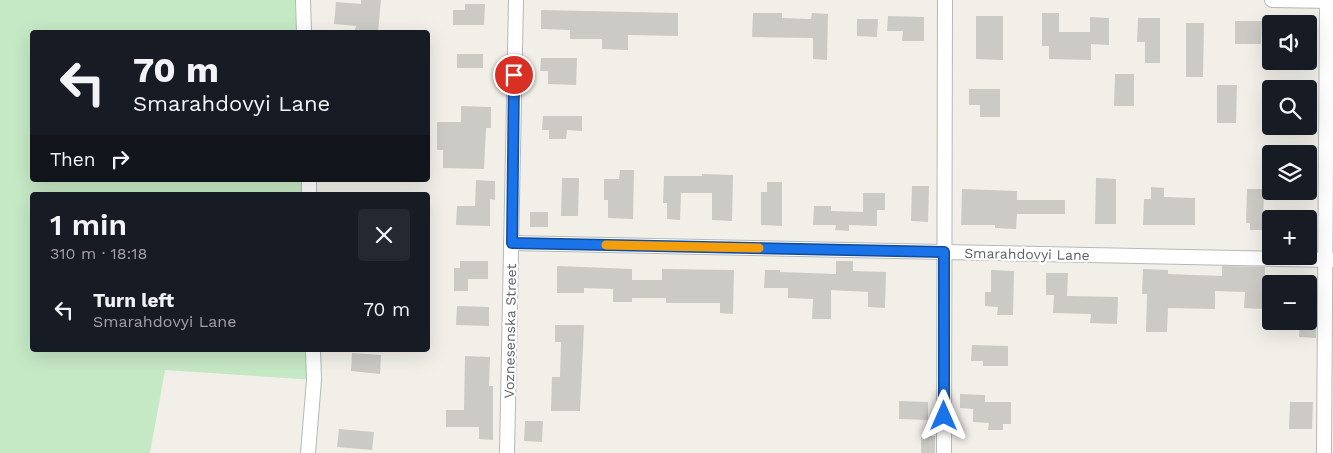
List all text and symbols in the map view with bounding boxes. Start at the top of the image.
map controls [1262,15,1317,330]
button: sound [1262,15,1317,70]
text: 70 m [133,49,219,91]
icon: left [50,50,115,115]
pin [493,54,535,96]
icon: arrive [500,61,528,89]
button: search [1262,80,1317,135]
text: Smarahdovyi Lane [133,91,330,116]
icon: right [106,145,134,173]
button: layers [1262,145,1317,200]
text: Then [50,148,96,171]
text: 1 min [50,207,127,242]
button: close [358,209,410,261]
button: + [1262,210,1317,265]
text: 310 m · 18:18 [50,244,147,263]
street label: Smarahdovyi Lane [964,245,1090,263]
street label: Voznesenska Street [501,263,519,399]
button: − [1262,275,1317,330]
text: Turn left [93,289,174,312]
icon: left [50,296,78,324]
text: 70 m [363,298,410,321]
text: Smarahdovyi Lane [93,312,236,331]
position arrow [917,389,969,441]

